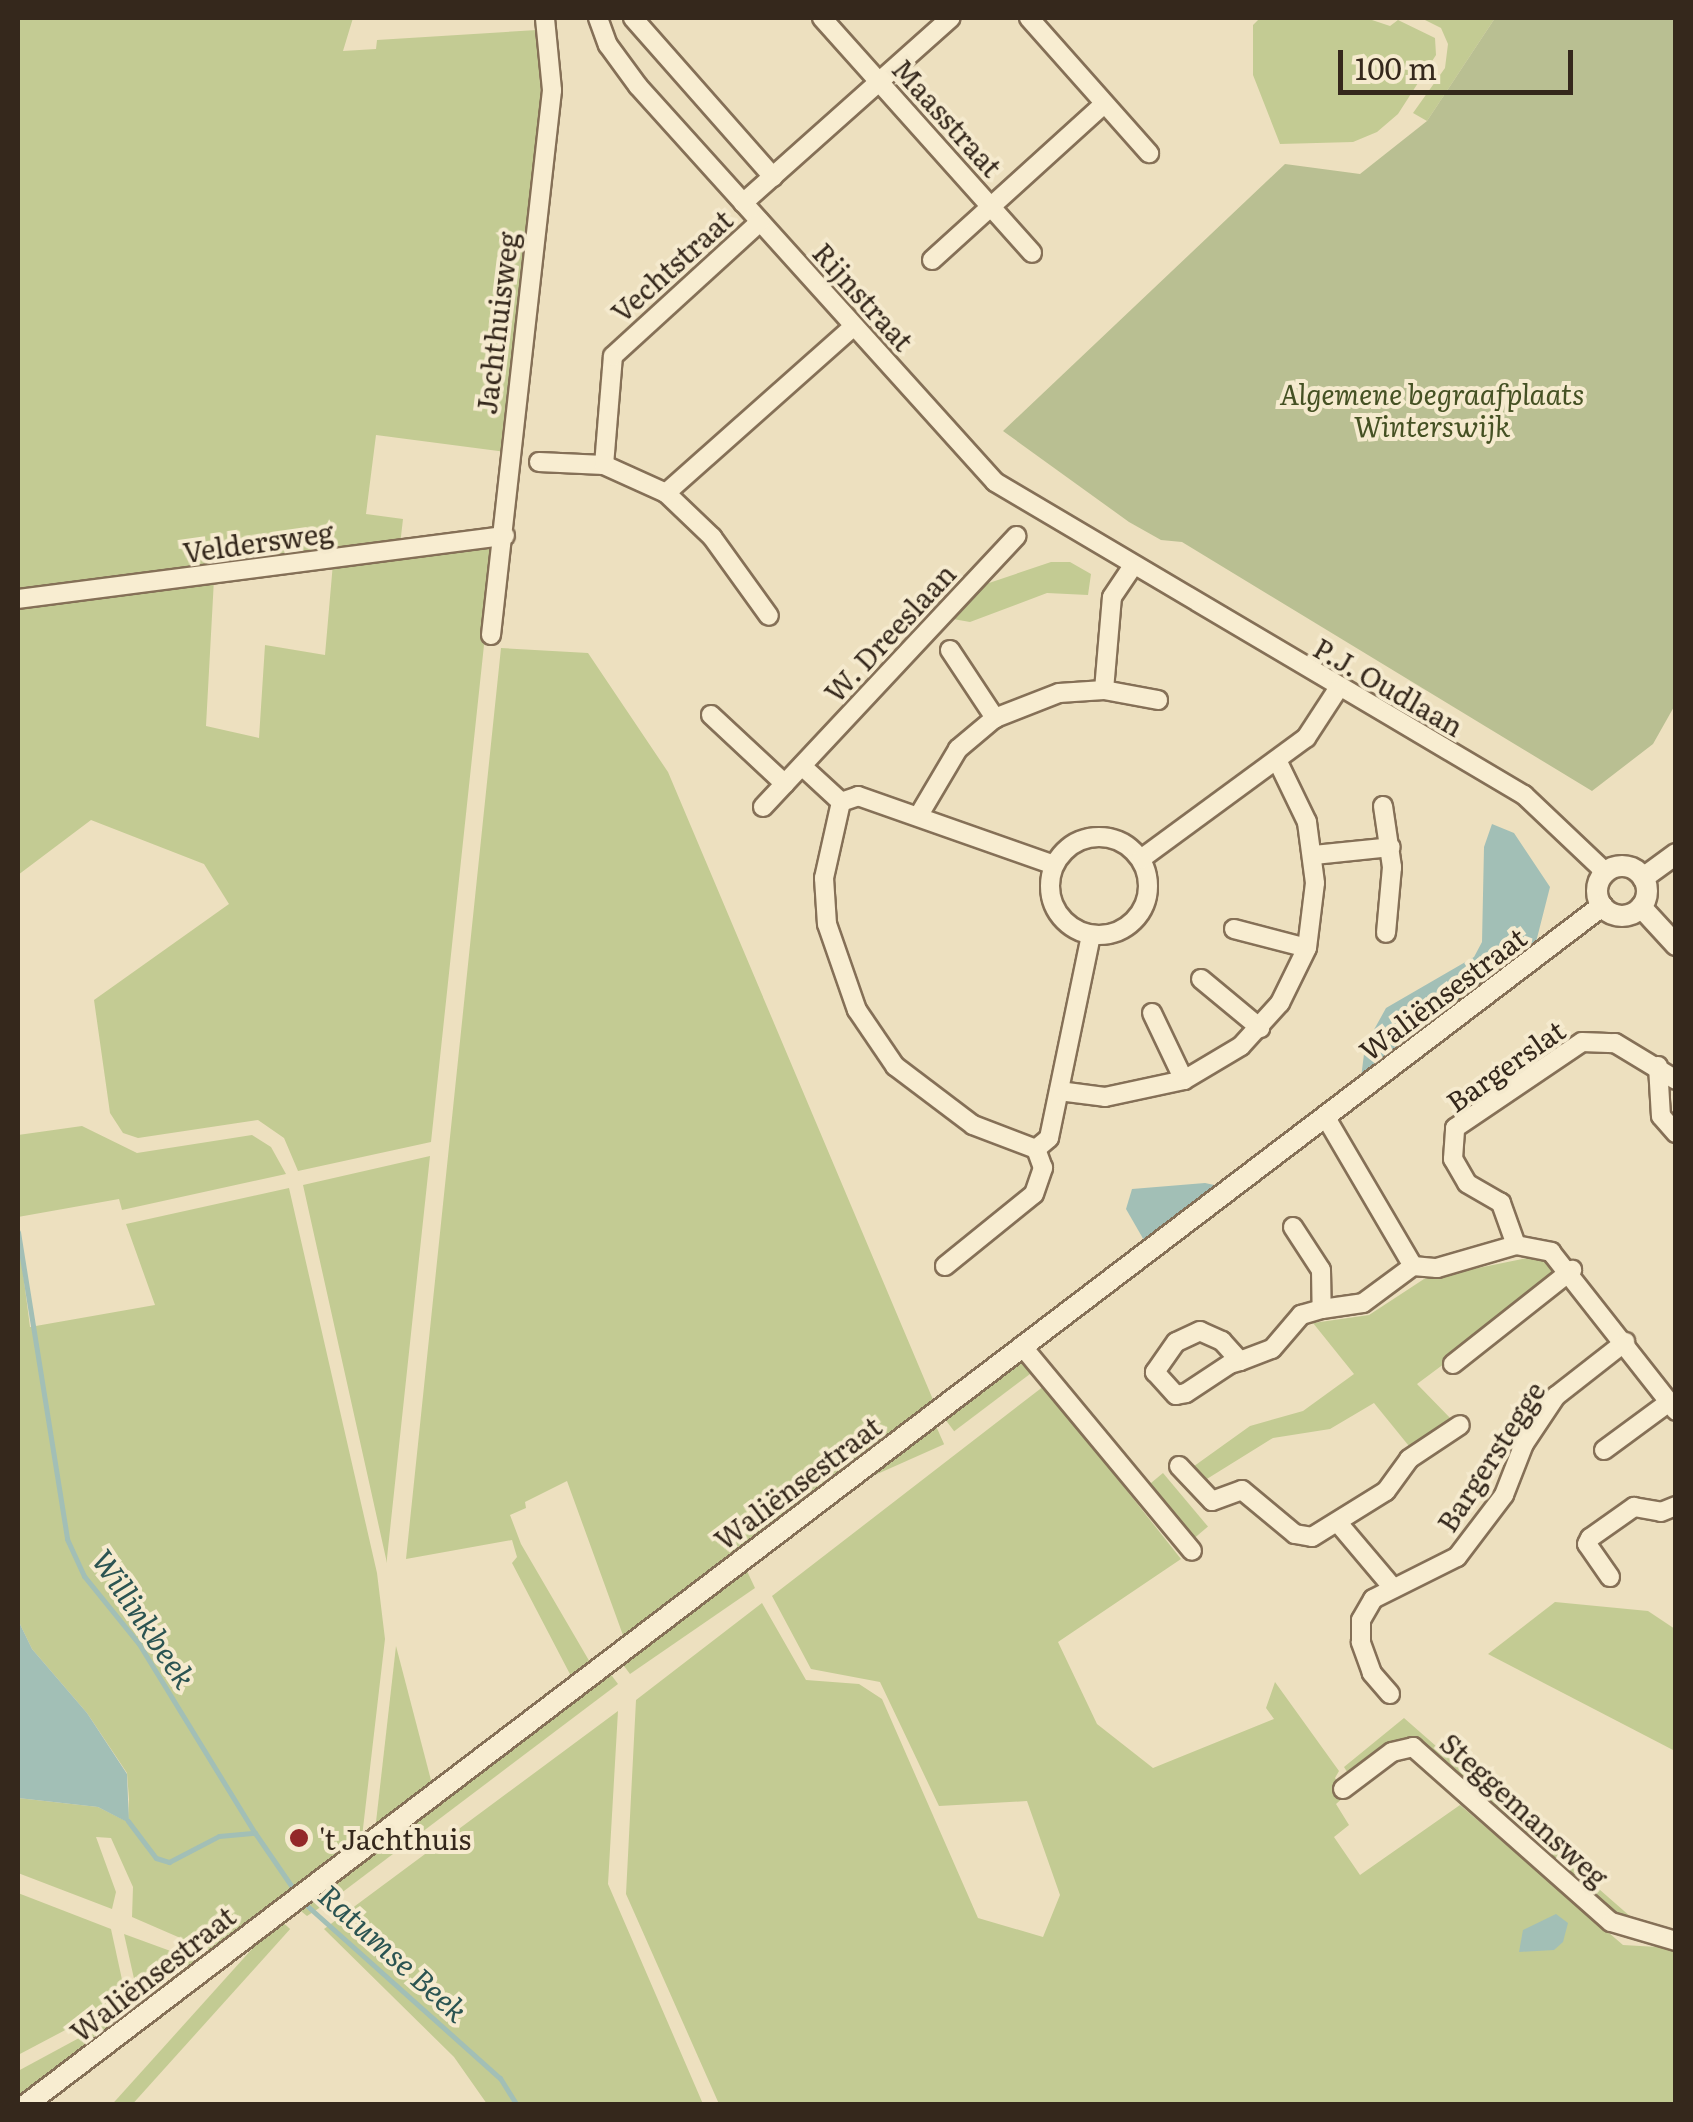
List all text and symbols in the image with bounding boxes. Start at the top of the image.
scale bar [1343,30,1578,92]
text: 100 m [1355,45,1437,89]
street label: Maasstraat [886,51,1010,183]
street label: Vechtstraat [603,202,739,328]
street label: Jachthuisweg [468,230,524,416]
street label: Rijnstraat [807,235,921,357]
park label: Algemene begraafplaats Winterswijk [1280,376,1584,442]
street label: Veldersweg [180,514,336,568]
street label: W. Dreeslaan [816,556,962,708]
street label: P.J. Oudlaan [1308,630,1470,742]
street label: Waliënsestraat [1352,919,1532,1067]
street label: Bargerslat [1439,1012,1571,1118]
street label: Bargerstegge [1429,1375,1551,1537]
street label: Waliënsestraat [707,1408,887,1556]
water label: Willinkbeek [86,1542,204,1694]
street label: Steggemansweg [1434,1725,1616,1893]
place label: 't Jachthuis [319,1821,471,1855]
marker: 't Jachthuis [288,1827,310,1849]
water label: Ratumse Beek [312,1876,476,2028]
street label: Waliënsestraat [63,1898,241,2048]

